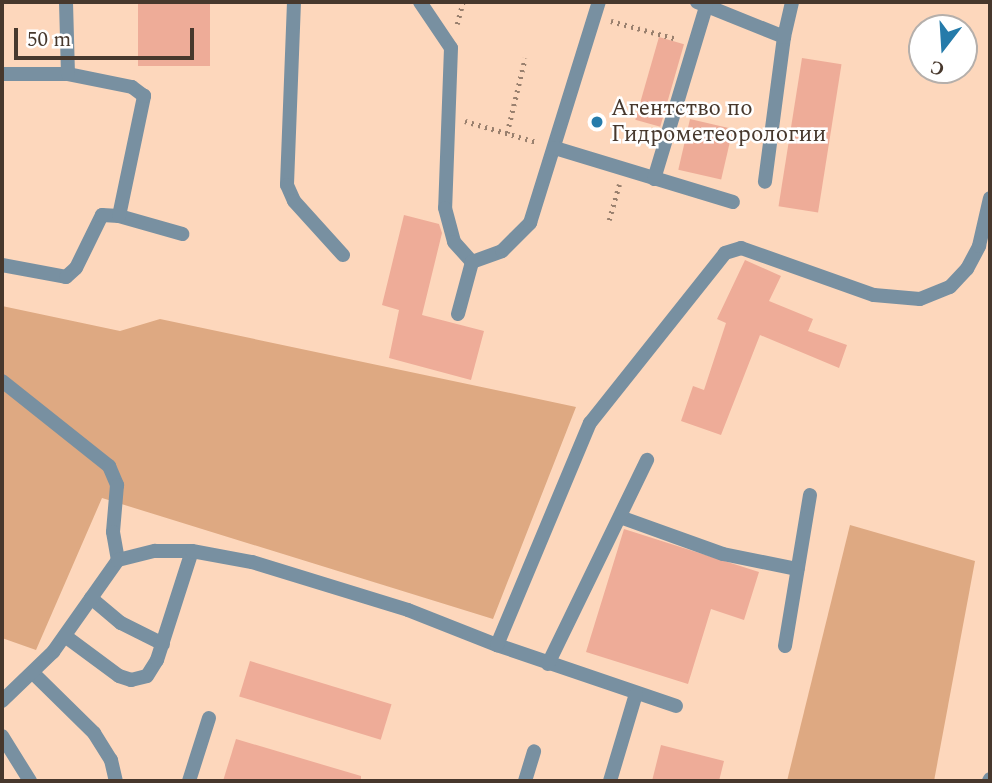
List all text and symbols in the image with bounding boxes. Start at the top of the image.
scale bar [18,14,198,58]
north arrow [908,14,978,84]
text: 50 m [27,24,71,56]
text: С [927,52,948,83]
place label: Агентство по Гидрометеорологии [611,95,826,149]
marker: Агентство по Гидрометеорологии [589,114,605,130]

